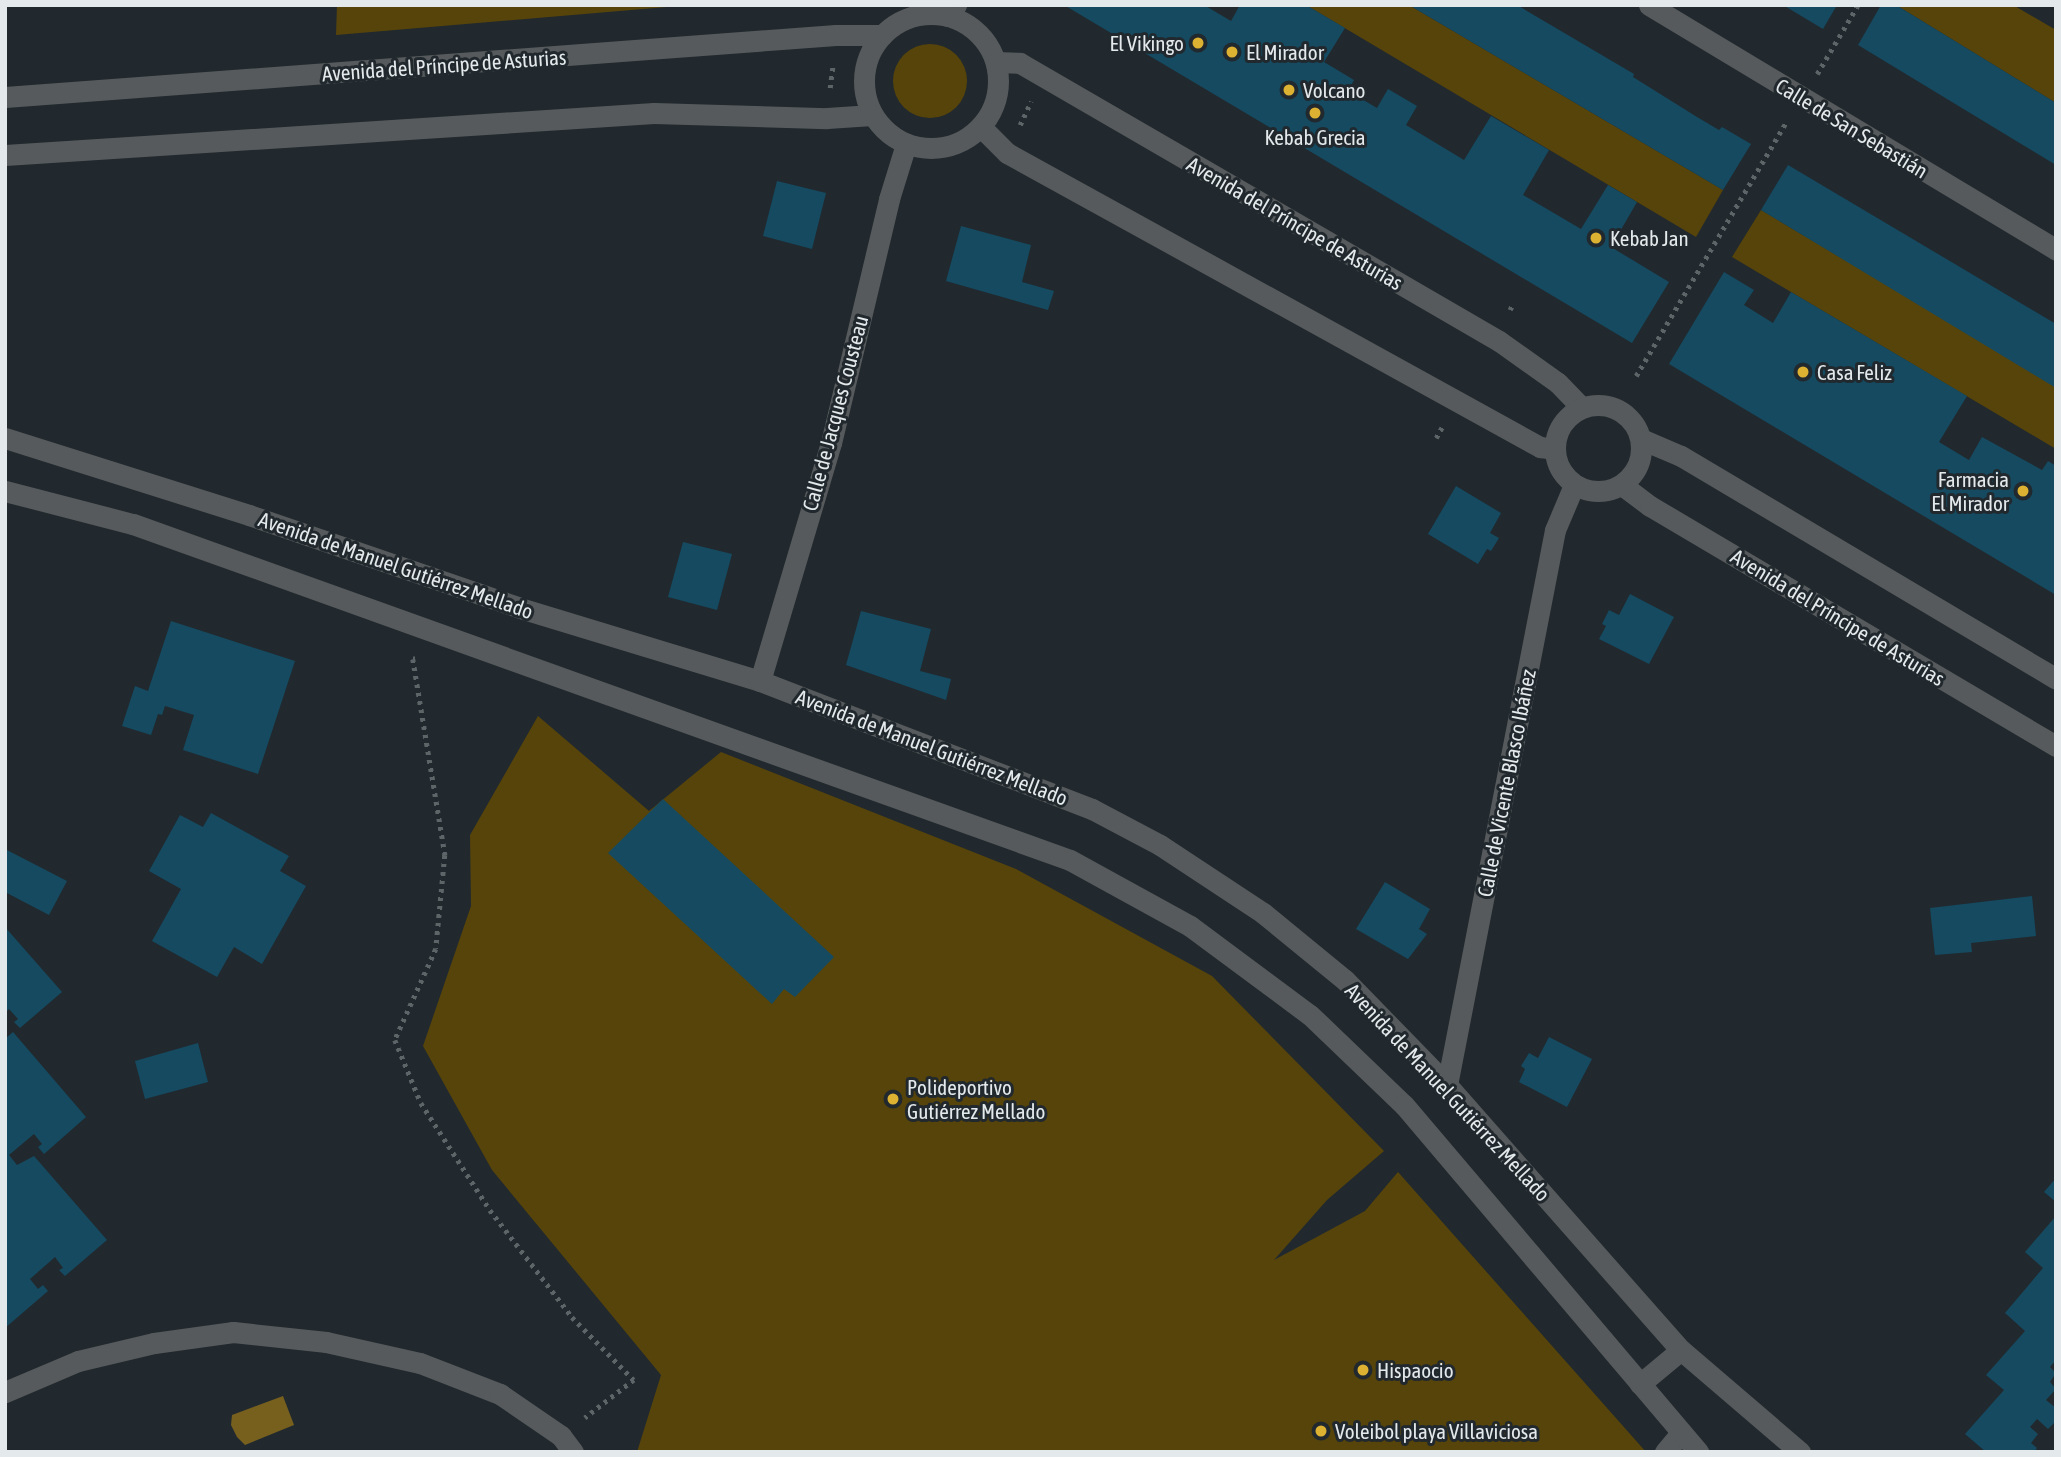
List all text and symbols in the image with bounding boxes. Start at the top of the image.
place label: El Vikingo [1109,30,1184,56]
marker: El Vikingo [1190,35,1206,51]
place label: El Mirador [1246,39,1324,65]
street label: Avenida del Príncipe de Asturias [321,44,567,86]
marker: El Mirador [1224,44,1240,60]
street label: Calle de San Sebastián [1771,73,1933,183]
place label: Volcano [1303,77,1365,103]
marker: Volcano [1281,82,1297,98]
marker: Kebab Grecia [1307,105,1323,121]
place label: Kebab Grecia [1264,124,1366,150]
street label: Avenida del Príncipe de Asturias [1183,151,1407,295]
place label: Kebab Jan [1610,225,1689,251]
marker: Kebab Jan [1588,230,1604,246]
street label: Calle de Jacques Cousteau [797,313,873,513]
place label: Casa Feliz [1817,359,1892,385]
marker: Casa Feliz [1795,364,1811,380]
place label: Farmacia El Mirador [1931,466,2009,516]
marker: Farmacia El Mirador [2015,483,2031,499]
street label: Avenida de Manuel Gutiérrez Mellado [255,506,537,624]
street label: Avenida del Príncipe de Asturias [1727,543,1949,691]
street label: Calle de Vicente Blasco Ibáñez [1472,667,1540,899]
street label: Avenida de Manuel Gutiérrez Mellado [793,683,1071,811]
street label: Avenida de Manuel Gutiérrez Mellado [1340,978,1556,1206]
place label: Polideportivo Gutiérrez Mellado [907,1074,1045,1124]
marker: Polideportivo Gutiérrez Mellado [885,1091,901,1107]
place label: Hispaocio [1377,1357,1454,1383]
marker: Hispaocio [1355,1362,1371,1378]
place label: Voleibol playa Villaviciosa [1335,1418,1538,1444]
marker: Voleibol playa Villaviciosa [1313,1423,1329,1439]

